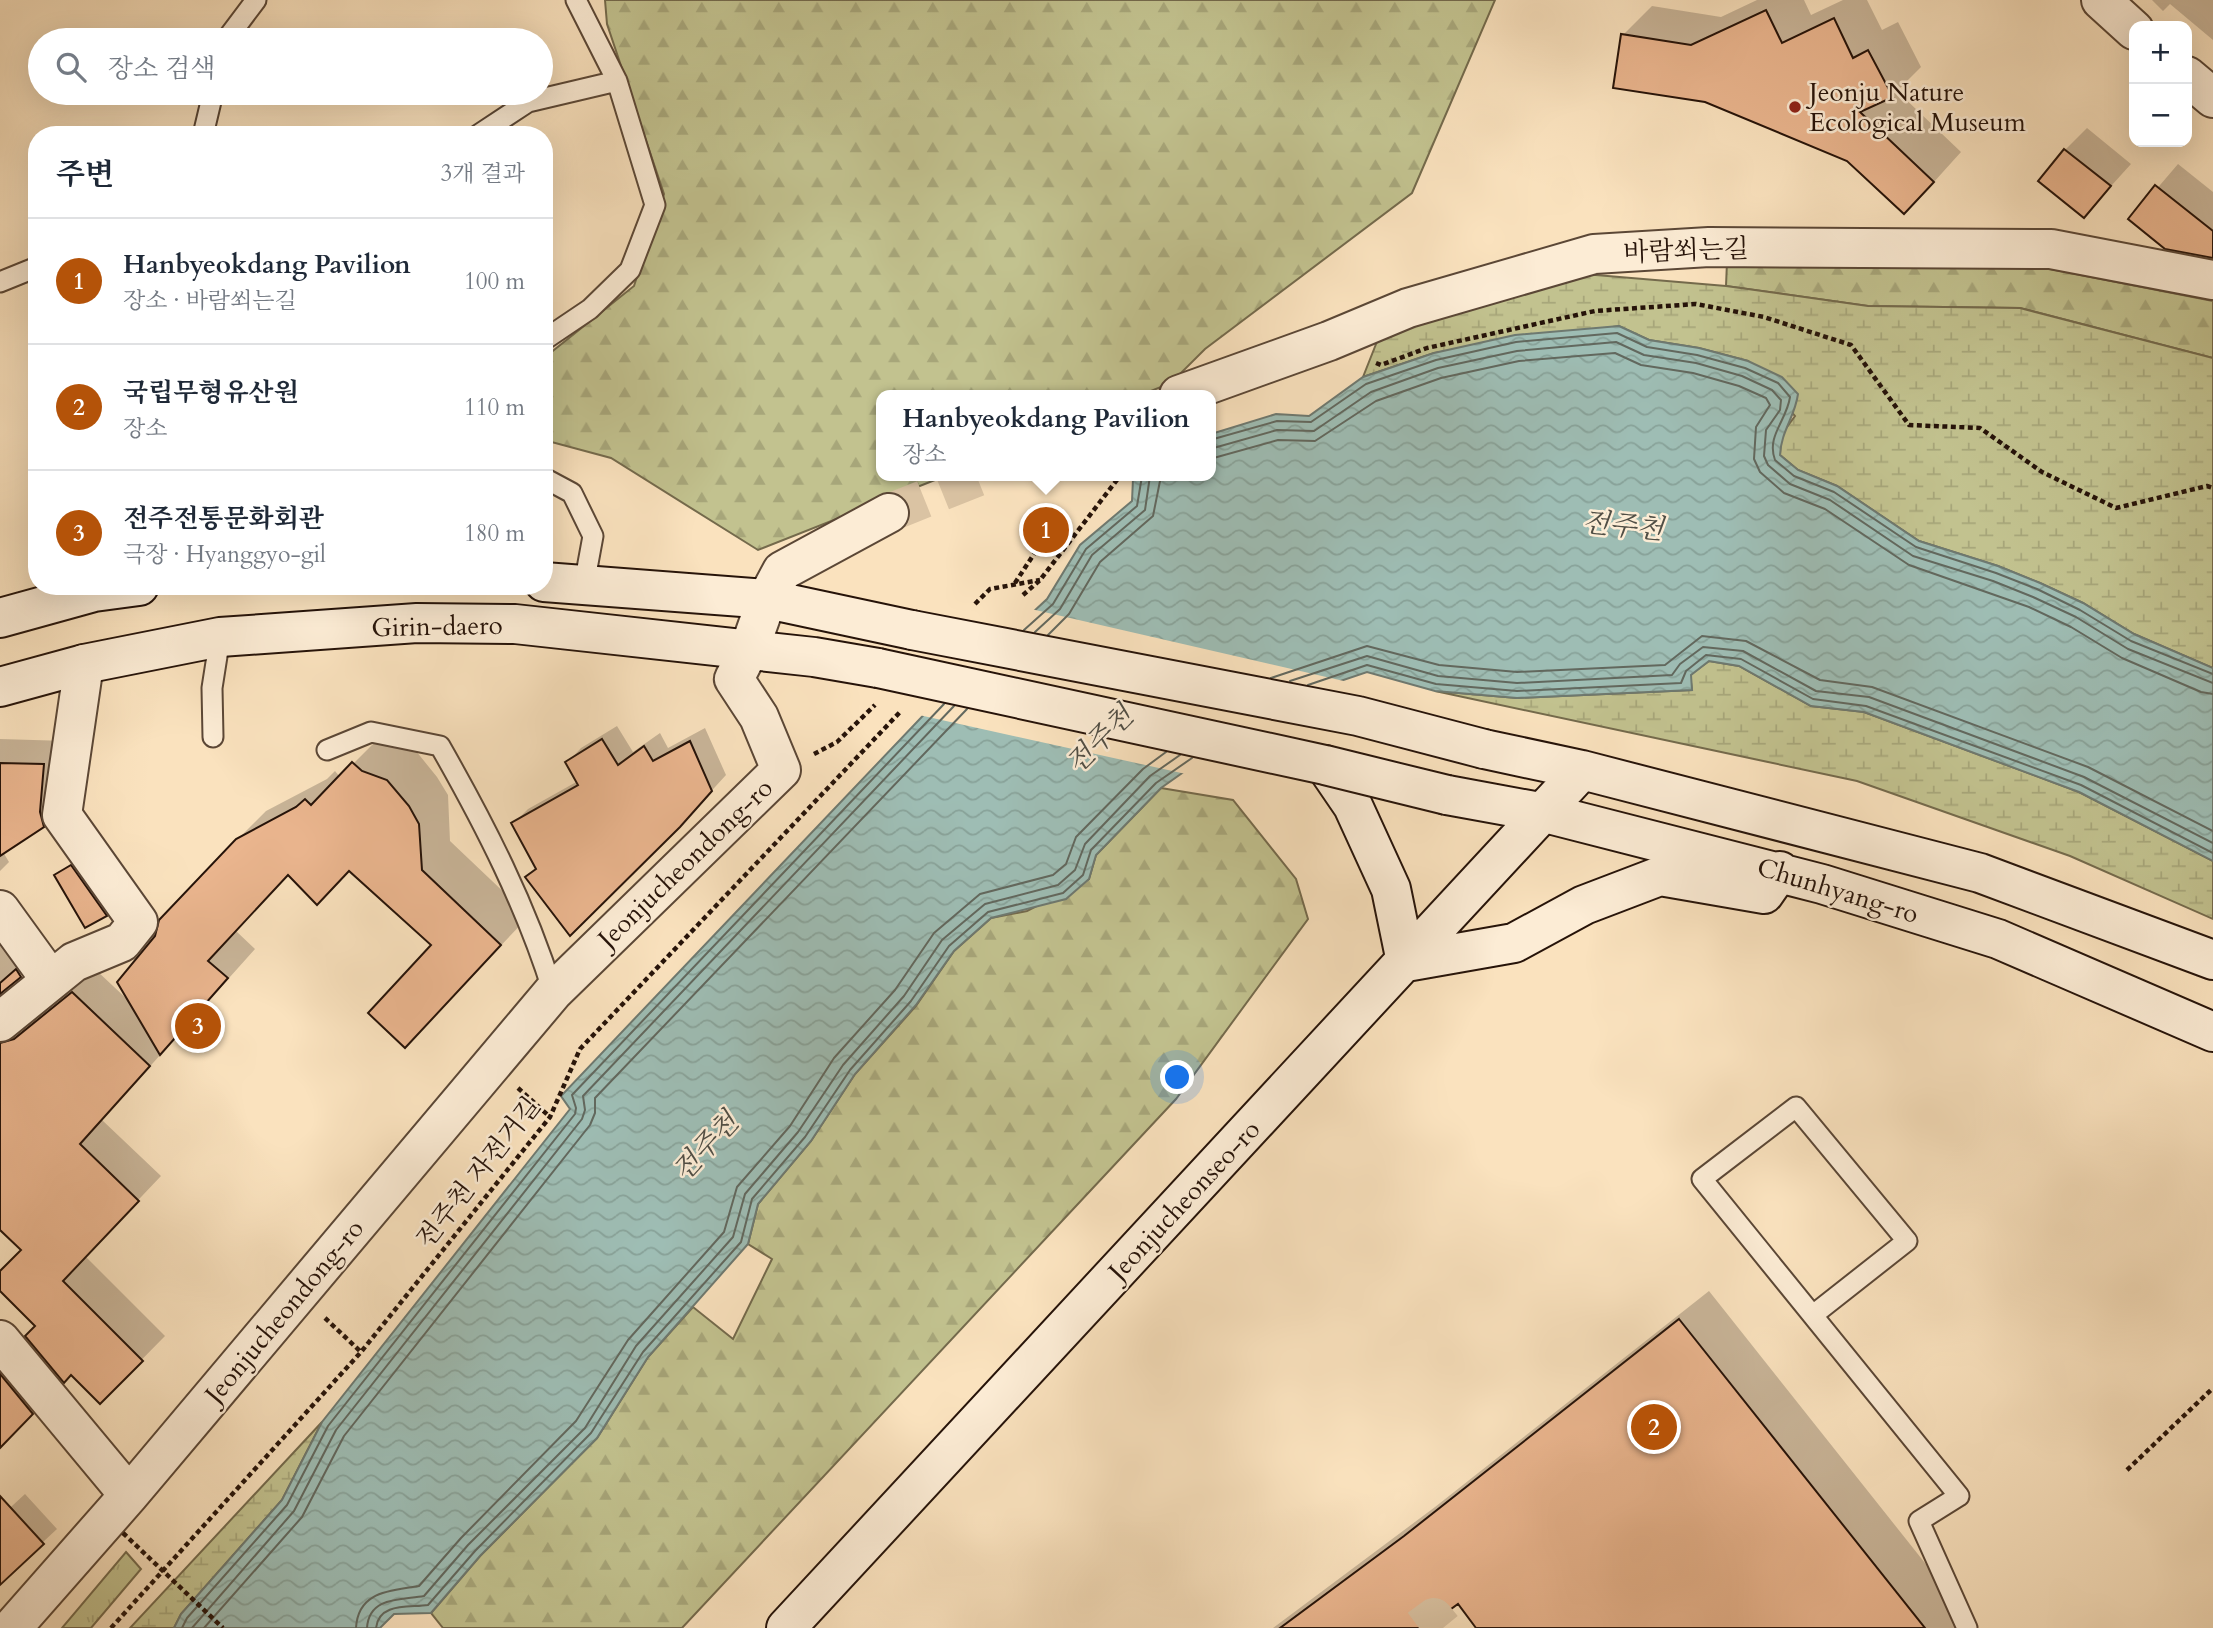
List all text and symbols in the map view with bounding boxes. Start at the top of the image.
map controls [2129,21,2192,147]
button: + [2129,21,2192,84]
search box [28,28,553,105]
icon: search [52,48,90,86]
text: 장소 검색 [108,51,215,86]
place label: Jeonju Nature Ecological Museum [1805,75,2026,140]
button: − [2129,84,2192,147]
marker: Jeonju Nature Ecological Museum [1787,99,1803,115]
text: 주변 [56,154,114,195]
text: 3개 결과 [440,158,525,189]
street label: 바람쐬는길 [1623,231,1749,270]
text: Hanbyeokdang Pavilion [123,247,411,282]
text: 1 [73,266,85,297]
text: 100 m [464,266,525,297]
text: 장소 · 바람쐬는길 [123,285,297,316]
text: 국립무형유산원 [123,375,299,410]
popup [876,390,1216,481]
text: 2 [73,392,85,423]
text: 110 m [464,392,525,423]
text: Hanbyeokdang Pavilion [902,401,1190,436]
text: 장소 [123,413,167,444]
text: 장소 [902,439,947,470]
text: 전주전통문화회관 [123,501,324,536]
water label: 전주천 [1581,503,1667,549]
pin: 1 [1023,504,1069,556]
text: 3 [73,518,85,549]
text: 180 m [464,518,525,549]
text: 극장 · Hyanggyo-gil [123,539,326,570]
street label: Girin-daero [371,608,503,645]
water label: 전주천 [1058,696,1143,782]
street label: Jeonjucheondong-ro [588,771,780,959]
street label: Chunhyang-ro [1753,849,1923,932]
pin: 3 [175,1000,221,1052]
your location [1160,1060,1194,1094]
street label: 전주천 자전거길 [408,1090,548,1255]
water label: 전주천 [664,1103,749,1189]
street label: Jeonjucheonseo-ro [1098,1113,1268,1291]
street label: Jeonjucheondong-ro [194,1212,372,1414]
pin: 2 [1631,1401,1677,1453]

